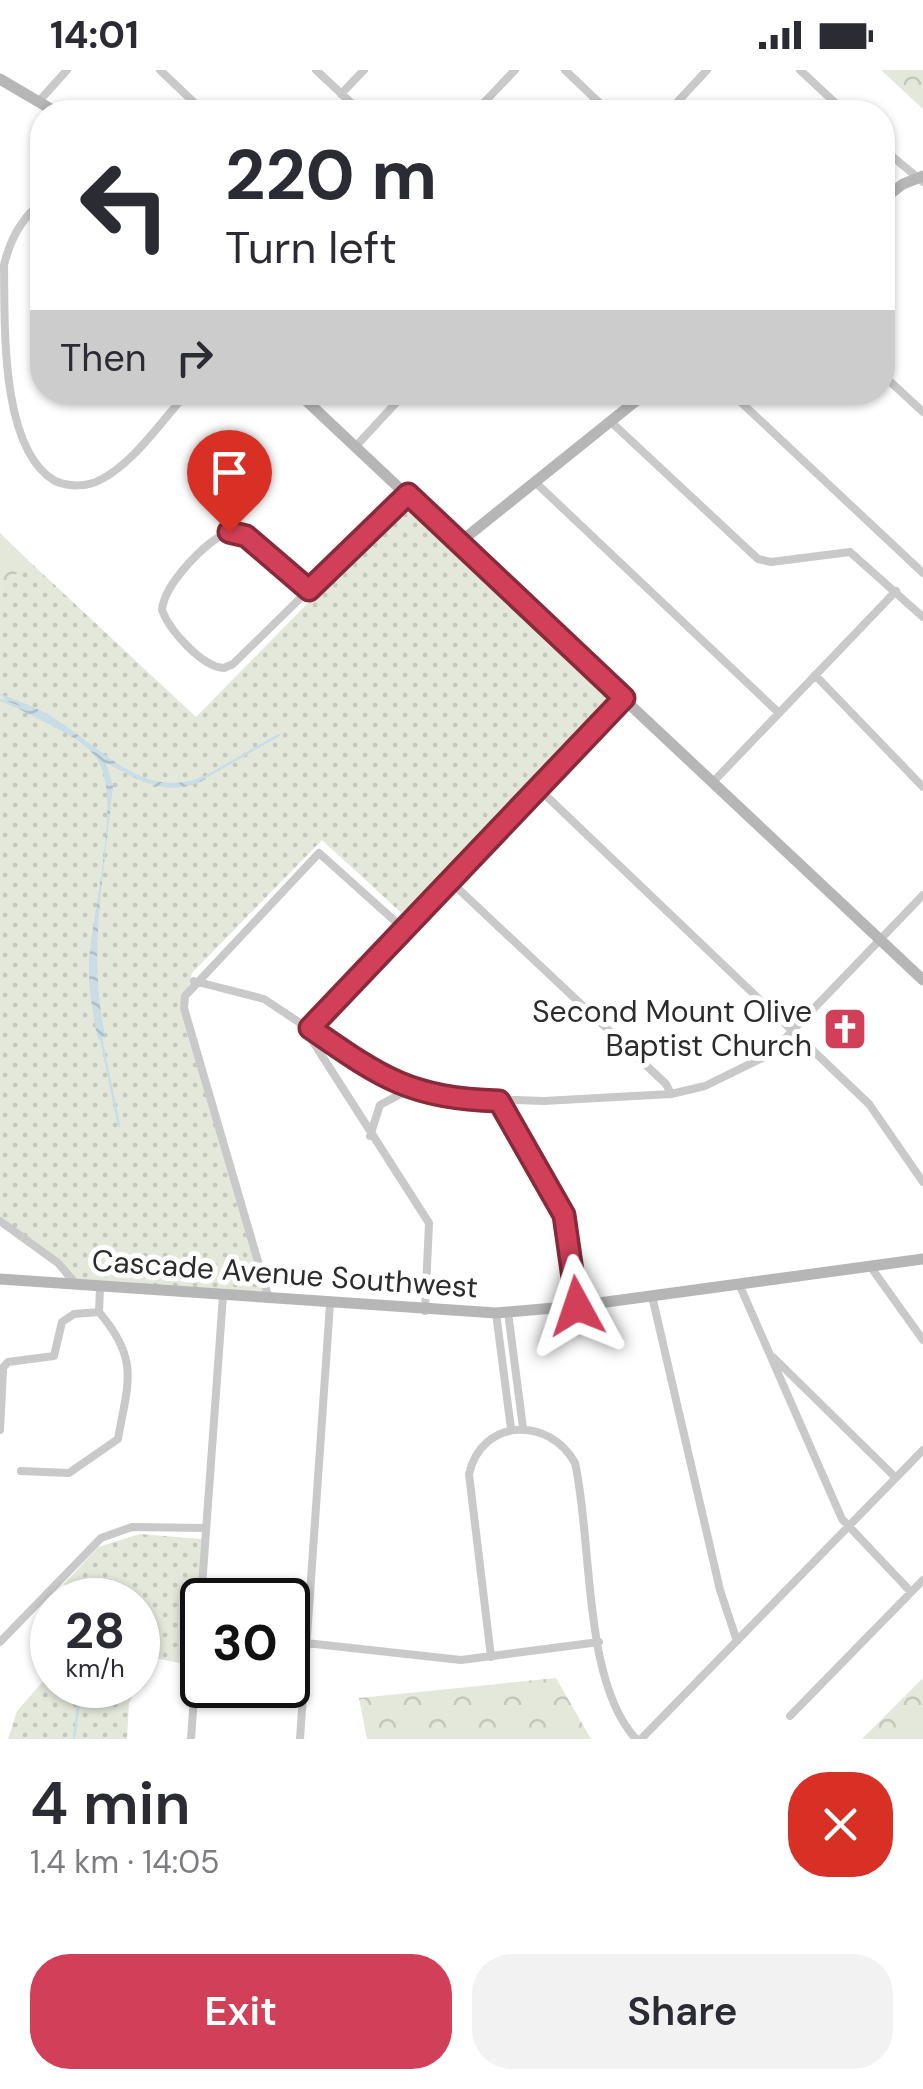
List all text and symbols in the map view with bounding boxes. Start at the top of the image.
text: 14:01 [50,10,139,60]
text: 220 m [225,130,437,221]
icon: left [60,140,190,270]
text: Turn left [225,218,397,277]
icon: right [167,330,222,385]
text: Then [60,333,147,383]
pin [187,430,272,533]
icon: arrive [202,445,257,500]
place label: Second Mount Olive Baptist Church [532,992,812,1065]
church icon: Second Mount Olive Baptist Church [822,1006,868,1052]
street label: Cascade Avenue Southwest [91,1241,479,1306]
position arrow [525,1254,629,1358]
speed limit sign: 30 [180,1578,310,1708]
text: 28 [65,1598,125,1664]
text: km/h [65,1652,125,1685]
text: 4 min [30,1764,191,1843]
button: close [788,1772,893,1877]
text: 1.4 km · 14:05 [30,1841,220,1883]
button: Exit [30,1954,452,2069]
button: Share [472,1954,893,2069]

